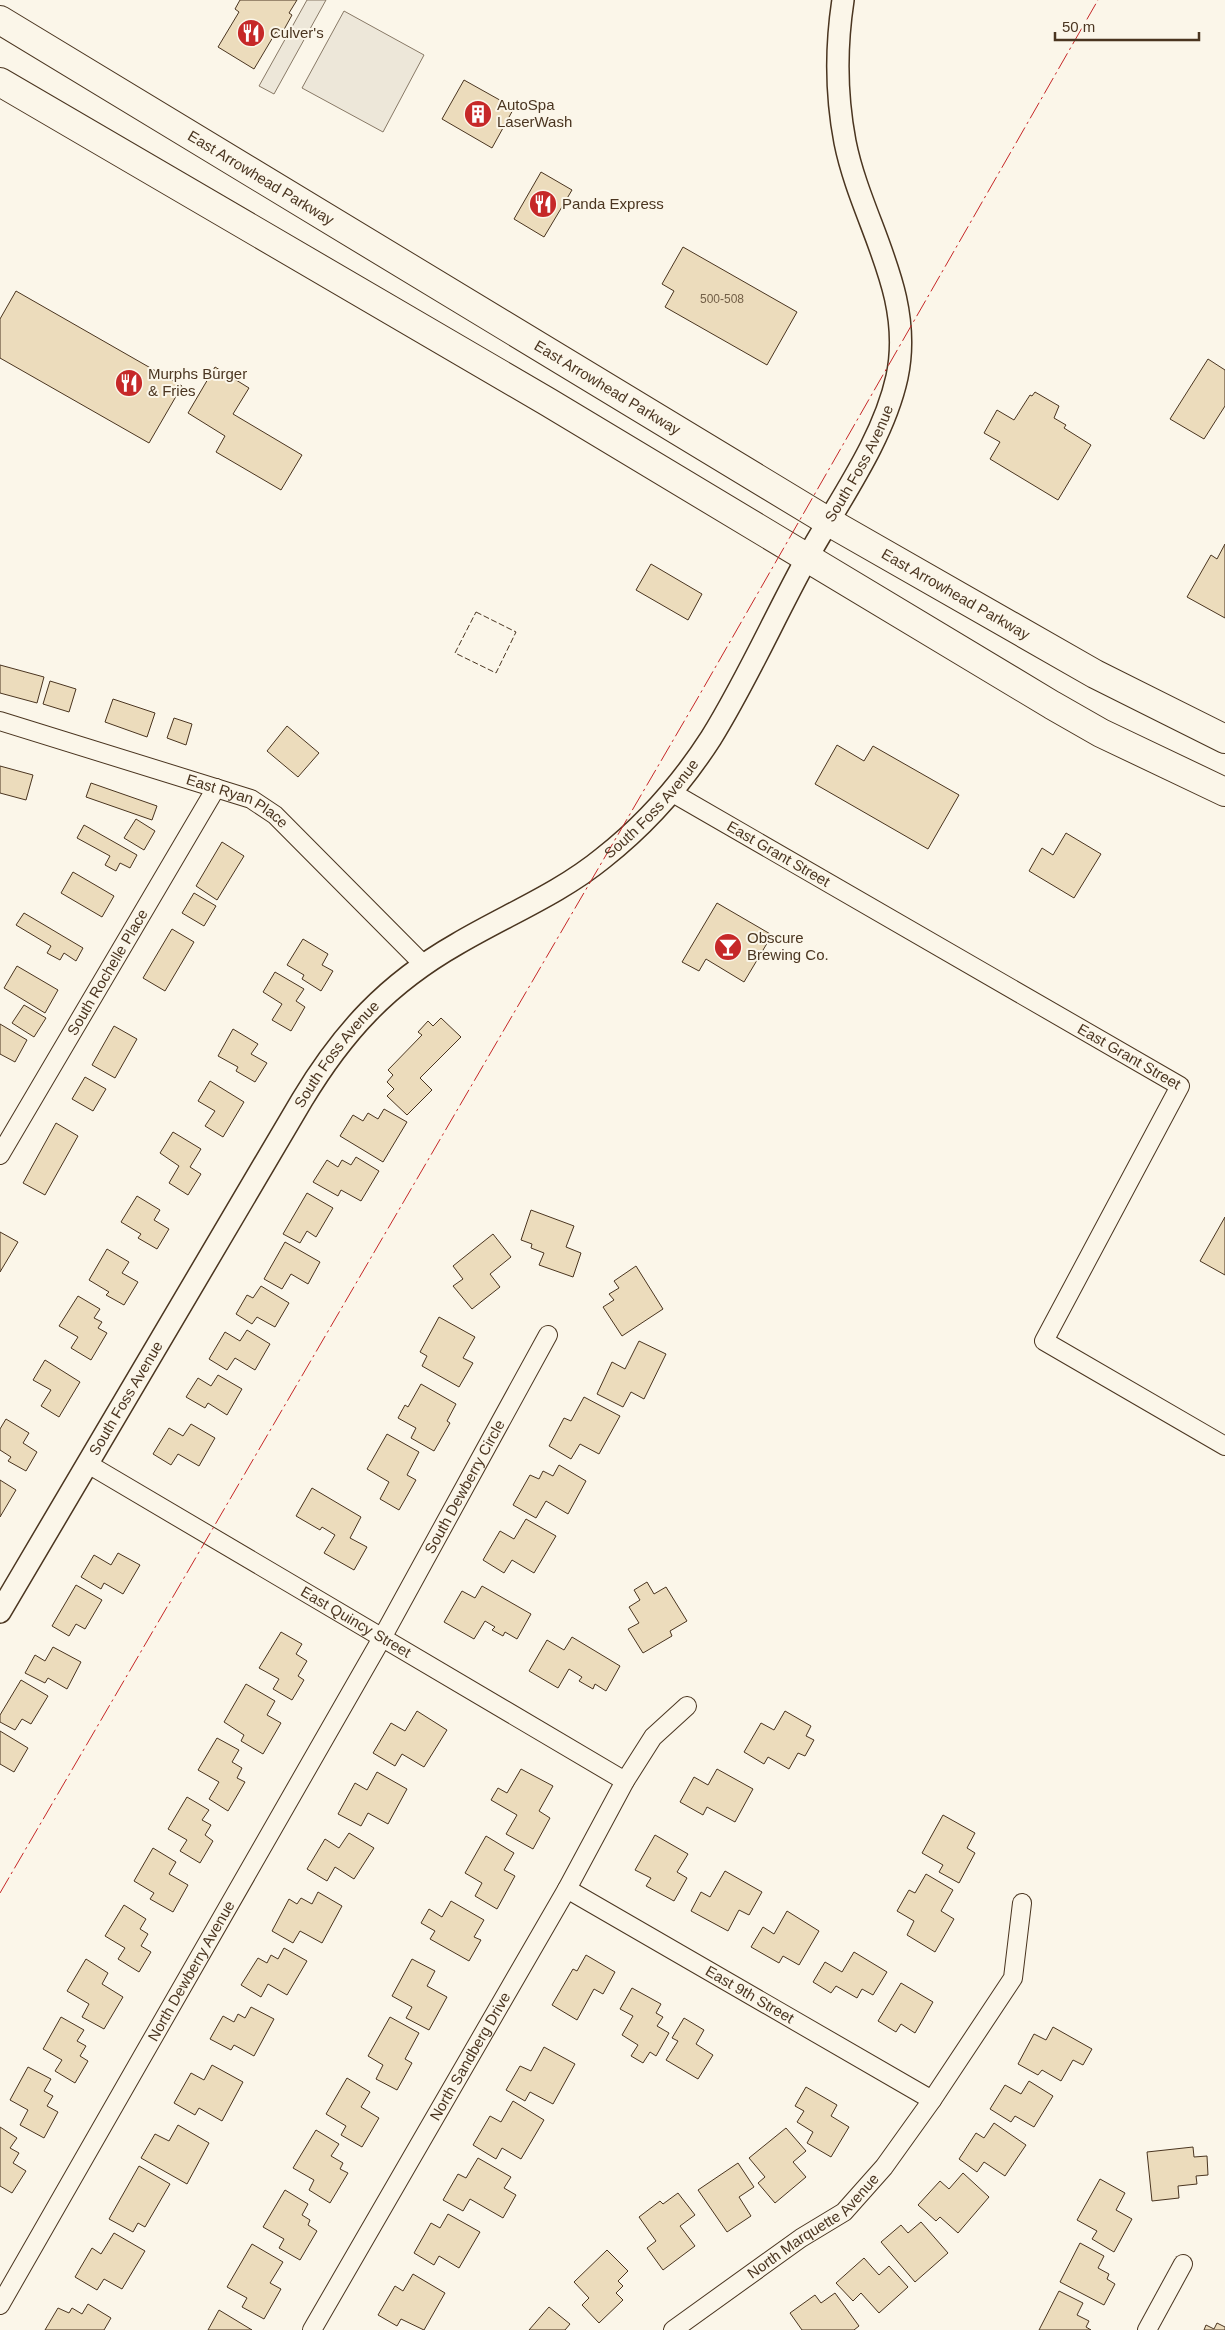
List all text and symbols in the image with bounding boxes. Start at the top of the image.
scale bar [1055,10,1199,42]
restaurant icon: Culver's [236,18,266,48]
text: 50 m [1062,18,1095,35]
place label: Culver's [270,24,324,41]
place label: AutoSpa LaserWash [497,96,572,130]
building icon: AutoSpa LaserWash [463,99,493,129]
street label: East Arrowhead Parkway [185,127,338,229]
restaurant icon: Panda Express [528,189,558,219]
place label: Panda Express [562,195,664,212]
house number: 500-508 [700,292,744,306]
street label: East Arrowhead Parkway [531,337,684,438]
place label: Murphs Burger & Fries [148,365,247,399]
restaurant icon: Murphs Burger & Fries [114,368,144,398]
street label: South Foss Avenue [821,403,896,525]
street label: East Arrowhead Parkway [879,545,1033,643]
street label: South Foss Avenue [601,756,702,861]
street label: East Ryan Place [184,770,292,831]
street label: East Grant Street [724,817,834,890]
street label: South Rochelle Place [63,906,151,1038]
place label: Obscure Brewing Co. [747,929,829,963]
bar icon: Obscure Brewing Co. [713,932,743,962]
street label: South Foss Avenue [291,997,382,1110]
street label: East Grant Street [1075,1020,1184,1093]
street label: South Foss Avenue [85,1338,166,1458]
street label: South Dewberry Circle [421,1417,508,1557]
street label: East Quincy Street [298,1583,415,1661]
street label: North Dewberry Avenue [144,1897,238,2044]
street label: East 9th Street [703,1962,798,2027]
street label: North Sandberg Drive [426,1989,513,2123]
street label: North Marquette Avenue [744,2170,882,2282]

